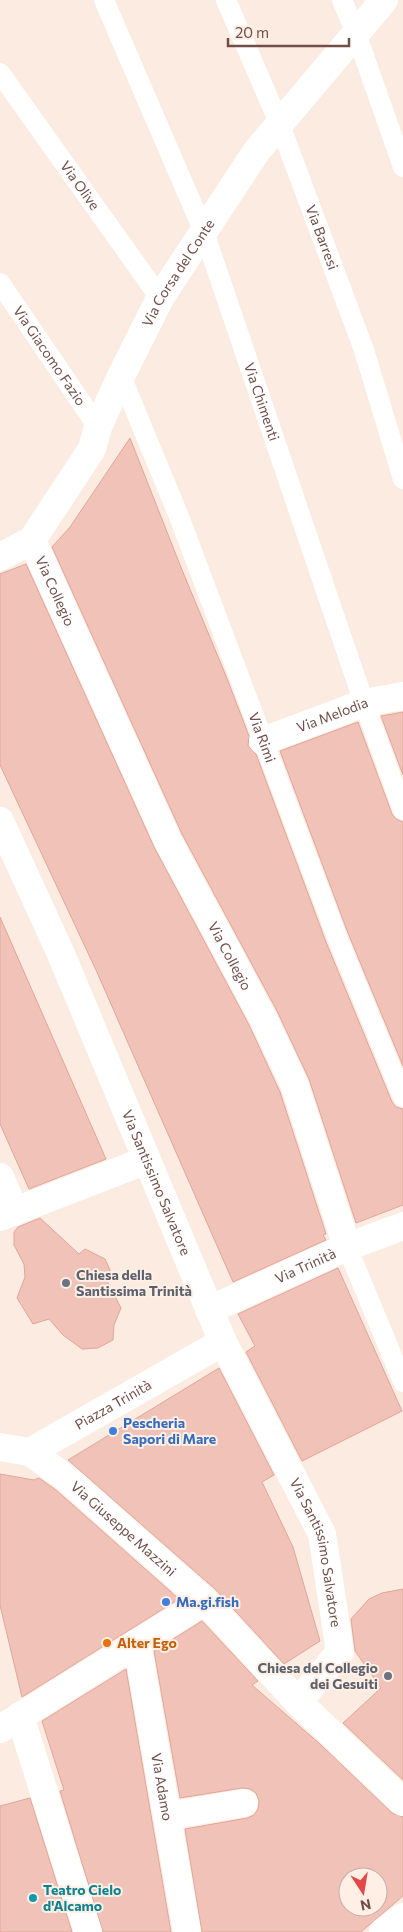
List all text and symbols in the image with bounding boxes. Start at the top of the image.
scale bar [228,15,349,47]
text: 20 m [235,23,269,41]
street label: Via Olive [57,157,104,213]
street label: Via Barresi [303,202,342,272]
street label: Via Corsa del Conte [138,216,218,329]
street label: Via Giacomo Fazio [10,302,90,409]
street label: Via Chimenti [241,360,283,443]
street label: Via Collegio [32,553,79,629]
street label: Via Melodia [294,693,370,736]
street label: Via Rimi [245,710,280,765]
street label: Via Collegio [205,919,256,993]
street label: Via Santissimo Salvatore [119,1107,195,1258]
street label: Via Trinità [272,1244,338,1287]
place label: Chiesa della Santissima Trinità [76,1266,192,1299]
marker: Chiesa della Santissima Trinità [60,1277,72,1289]
street label: Piazza Trinità [72,1376,154,1433]
place label: Pescheria Sapori di Mare [123,1414,216,1447]
marker: Pescheria Sapori di Mare [107,1425,119,1437]
street label: Via Santissimo Salvatore [287,1475,345,1628]
street label: Via Giuseppe Mazzini [67,1477,180,1580]
place label: Ma.gi.fish [176,1593,239,1610]
marker: Ma.gi.fish [160,1596,172,1608]
place label: Alter Ego [117,1634,177,1651]
marker: Alter Ego [101,1637,113,1649]
place label: Chiesa del Collegio dei Gesuiti [258,1659,378,1692]
marker: Chiesa del Collegio dei Gesuiti [382,1670,394,1682]
street label: Via Adamo [148,1752,177,1822]
north arrow [338,1867,388,1917]
place label: Teatro Cielo d'Alcamo [43,1881,121,1914]
marker: Teatro Cielo d'Alcamo [27,1892,39,1904]
text: N [359,1896,373,1915]

